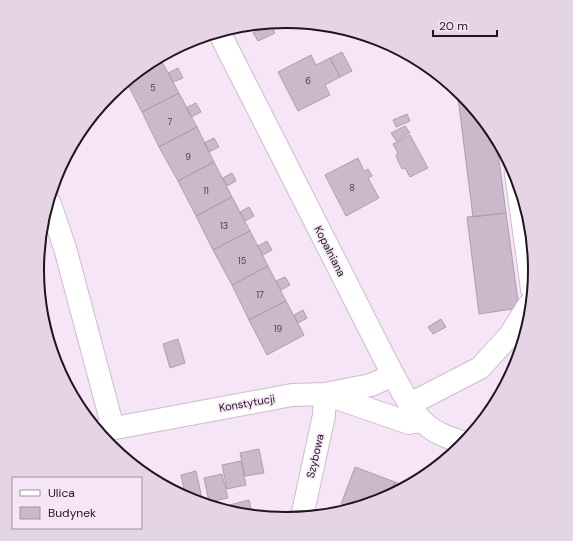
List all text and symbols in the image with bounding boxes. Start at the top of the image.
scale bar [433,12,497,38]
text: 20 m [439,18,468,34]
house number: 6 [305,75,311,87]
house number: 5 [150,82,156,94]
house number: 7 [168,116,173,128]
house number: 9 [185,151,191,163]
house number: 8 [349,182,355,194]
house number: 11 [203,185,209,197]
house number: 13 [220,220,228,232]
street label: Kopalniana [311,223,349,279]
house number: 15 [238,255,246,267]
house number: 17 [256,289,264,301]
house number: 19 [274,323,283,335]
street label: Konstytucji [218,391,276,415]
street label: Szybowa [303,433,327,479]
legend [12,477,142,529]
text: Ulica [48,485,75,501]
text: Budynek [48,505,96,521]

